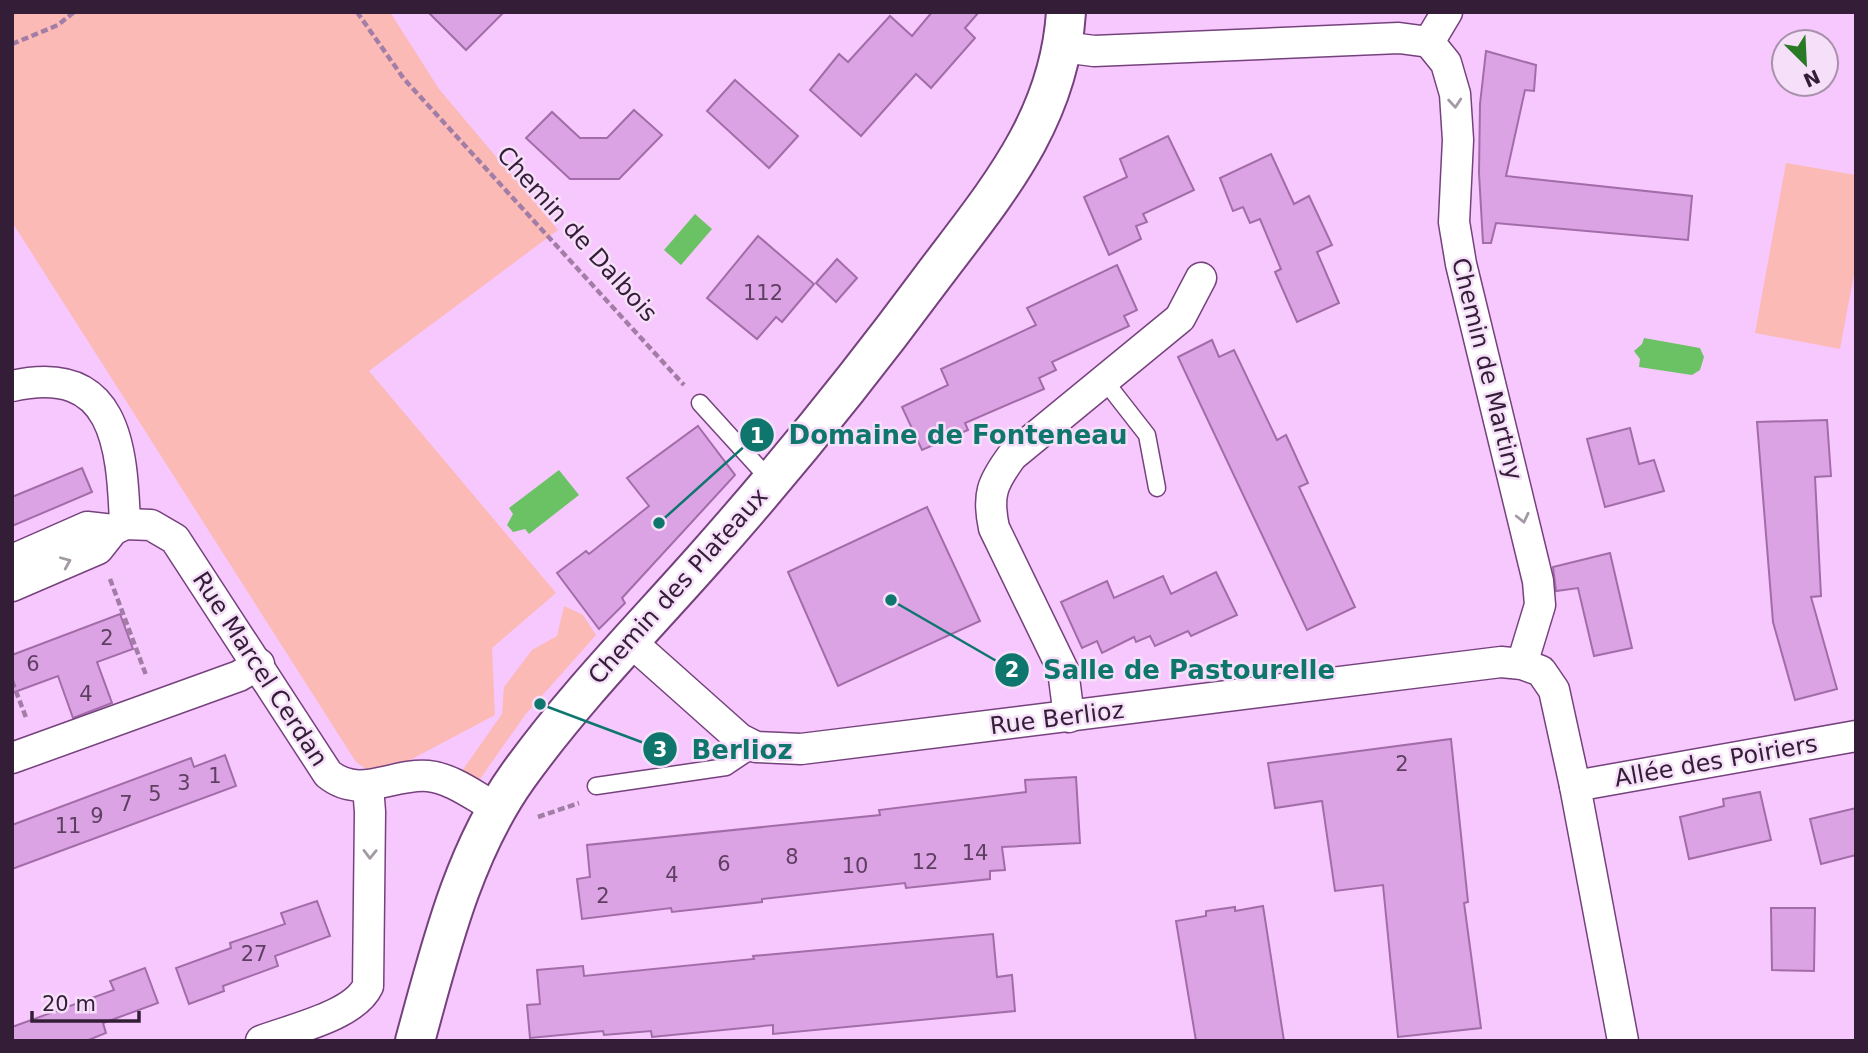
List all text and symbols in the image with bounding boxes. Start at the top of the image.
north arrow [1770,28,1840,98]
text: N [1800,65,1824,92]
one-way arrow [1447,98,1462,109]
street label: Chemin de Dalbois [491,141,663,327]
street label: Chemin de Martiny [1446,255,1528,483]
house number: 112 [743,281,783,305]
callout: Domaine de Fonteneau [740,412,1142,459]
text: Domaine de Fonteneau [789,420,1127,450]
text: 1 [750,424,764,448]
street label: Chemin des Plateaux [583,482,773,690]
one-way arrow [1515,512,1529,524]
one-way arrow [59,557,71,571]
street label: Rue Marcel Cerdan [187,566,333,772]
house number: 2 [100,626,114,650]
callout: Salle de Pastourelle [994,646,1349,693]
house number: 6 [26,652,40,676]
text: Salle de Pastourelle [1043,655,1335,685]
text: 2 [1005,658,1019,682]
house number: 4 [79,682,93,706]
street label: Rue Berlioz [988,696,1126,740]
callout: Berlioz [642,726,806,773]
street label: Allée des Poiriers [1612,729,1820,793]
text: Berlioz [691,735,793,765]
text: 3 [653,738,667,762]
house number: 2 [1395,752,1409,776]
house number: 1 [208,764,222,788]
house number: 3 [177,771,191,795]
house number: 5 [148,782,162,806]
house number: 7 [119,792,133,816]
house number: 9 [90,804,104,828]
house number: 11 [55,814,81,838]
house number: 14 [962,841,988,865]
house number: 8 [785,845,799,869]
one-way arrow [362,849,377,860]
house number: 12 [912,850,938,874]
house number: 6 [717,852,731,876]
house number: 10 [842,854,868,878]
house number: 4 [665,863,679,887]
house number: 2 [596,884,610,908]
house number: 27 [241,942,267,966]
scale bar [32,979,138,1023]
text: 20 m [42,992,96,1016]

